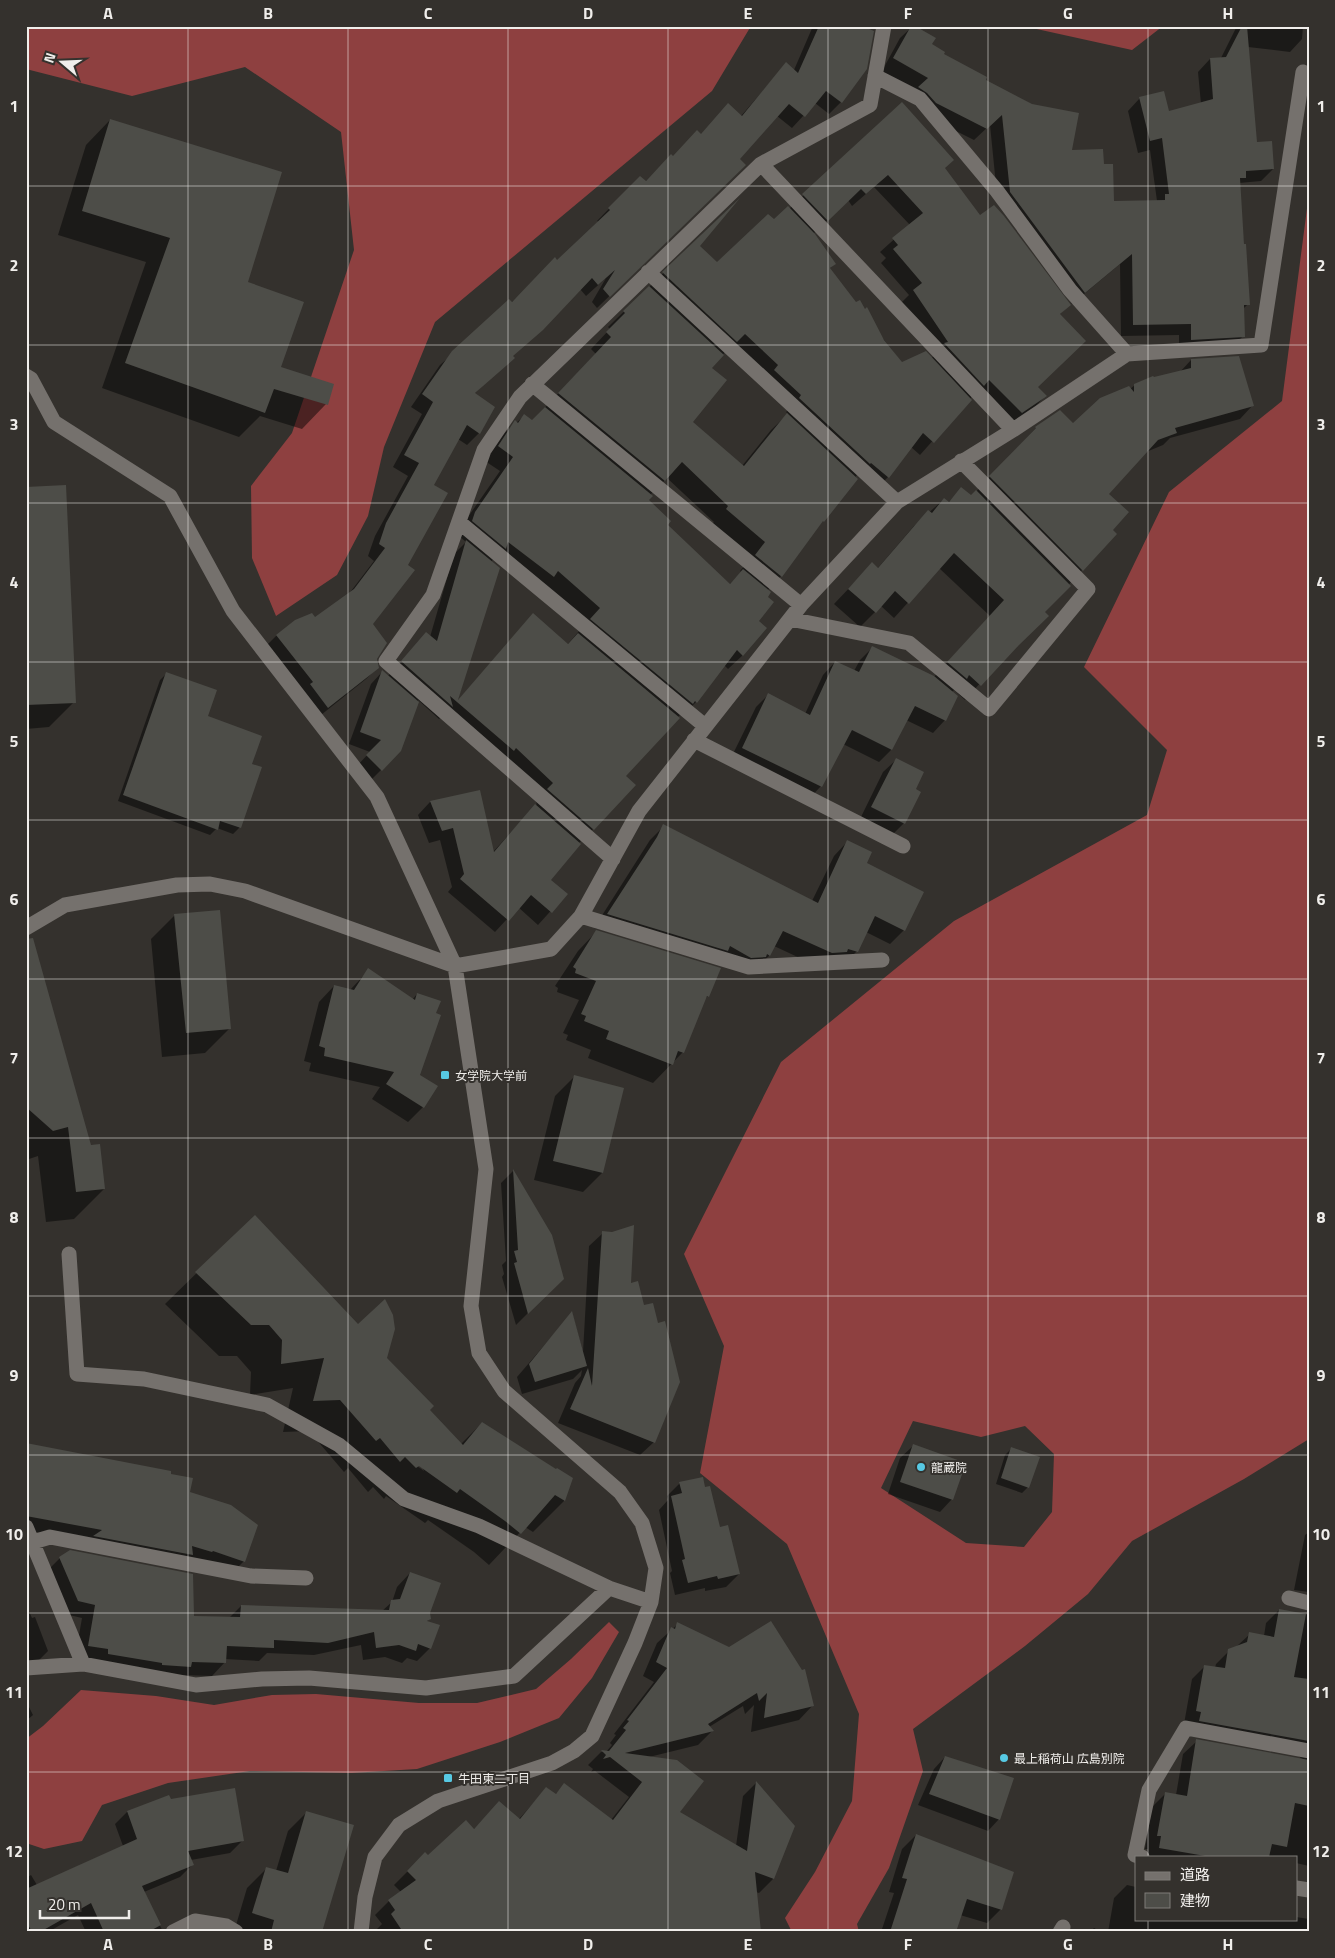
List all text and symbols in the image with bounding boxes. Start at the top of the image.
text: A [103,1,113,25]
text: B [263,1,273,25]
text: C [424,1,433,25]
text: D [583,1,593,25]
text: E [744,1,753,25]
text: F [904,1,913,25]
text: G [1063,1,1073,25]
text: H [1223,1,1233,25]
north arrow [38,38,88,88]
text: N [38,50,61,66]
text: 1 [10,94,18,118]
text: 1 [1317,94,1325,118]
text: 2 [10,253,18,277]
text: 2 [1317,253,1325,277]
text: 3 [10,412,18,436]
text: 3 [1317,412,1325,436]
text: 4 [10,570,19,594]
text: 4 [1317,570,1326,594]
text: 5 [10,729,19,753]
text: 5 [1317,729,1326,753]
text: 6 [10,887,19,911]
text: 6 [1317,887,1326,911]
text: 7 [10,1046,18,1070]
text: 7 [1317,1046,1325,1070]
place label: 女学院大学前 [455,1066,527,1085]
marker: 女学院大学前 [439,1069,451,1081]
text: 8 [10,1205,19,1229]
text: 8 [1317,1205,1326,1229]
text: 9 [10,1363,19,1387]
text: 9 [1317,1363,1326,1387]
place label: 龍蔵院 [931,1458,967,1477]
marker: 龍蔵院 [915,1461,927,1473]
text: 10 [5,1522,23,1546]
text: 10 [1312,1522,1330,1546]
text: 11 [5,1680,23,1704]
text: 11 [1312,1680,1330,1704]
place label: 最上稲荷山 広島別院 [1014,1749,1125,1768]
marker: 最上稲荷山 広島別院 [998,1752,1010,1764]
place label: 牛田東二丁目 [458,1769,530,1788]
marker: 牛田東二丁目 [442,1772,454,1784]
text: 12 [5,1839,23,1863]
text: 12 [1312,1839,1330,1863]
legend [1135,1856,1298,1920]
text: 道路 [1180,1863,1210,1886]
scale bar [40,1888,129,1920]
text: 建物 [1180,1889,1210,1912]
text: 20 m [48,1893,81,1916]
text: A [103,1932,113,1956]
text: B [263,1932,273,1956]
text: C [424,1932,433,1956]
text: D [583,1932,593,1956]
text: E [744,1932,753,1956]
text: F [904,1932,913,1956]
text: G [1063,1932,1073,1956]
text: H [1223,1932,1233,1956]

